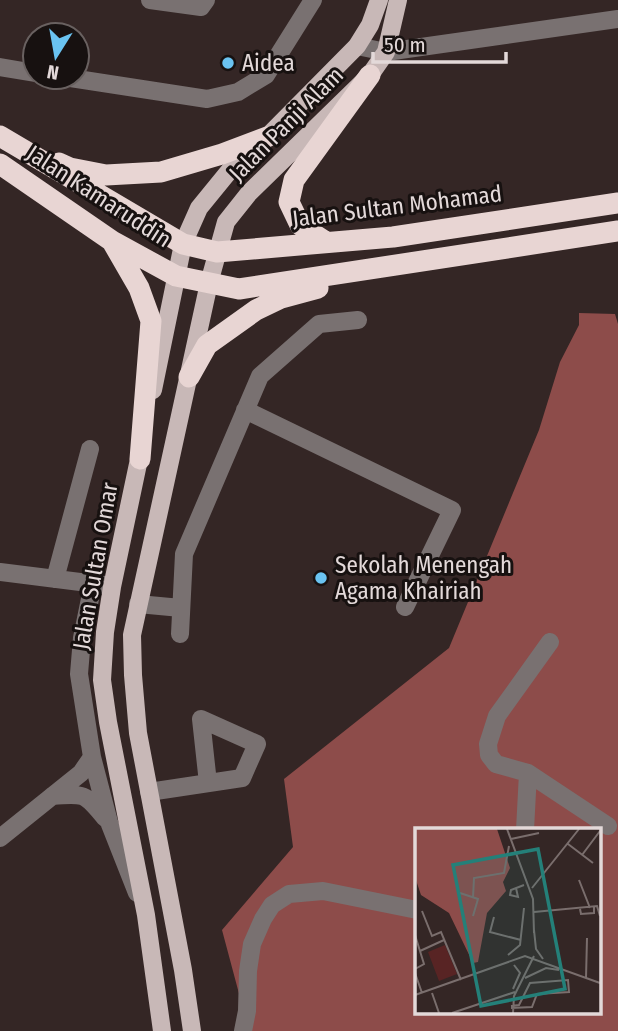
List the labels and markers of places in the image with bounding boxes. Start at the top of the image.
place label: Aidea [242,49,295,77]
marker: Aidea [220,55,236,71]
place label: Sekolah Menengah Agama Khairiah [335,551,512,605]
marker: Sekolah Menengah Agama Khairiah [313,570,329,586]

